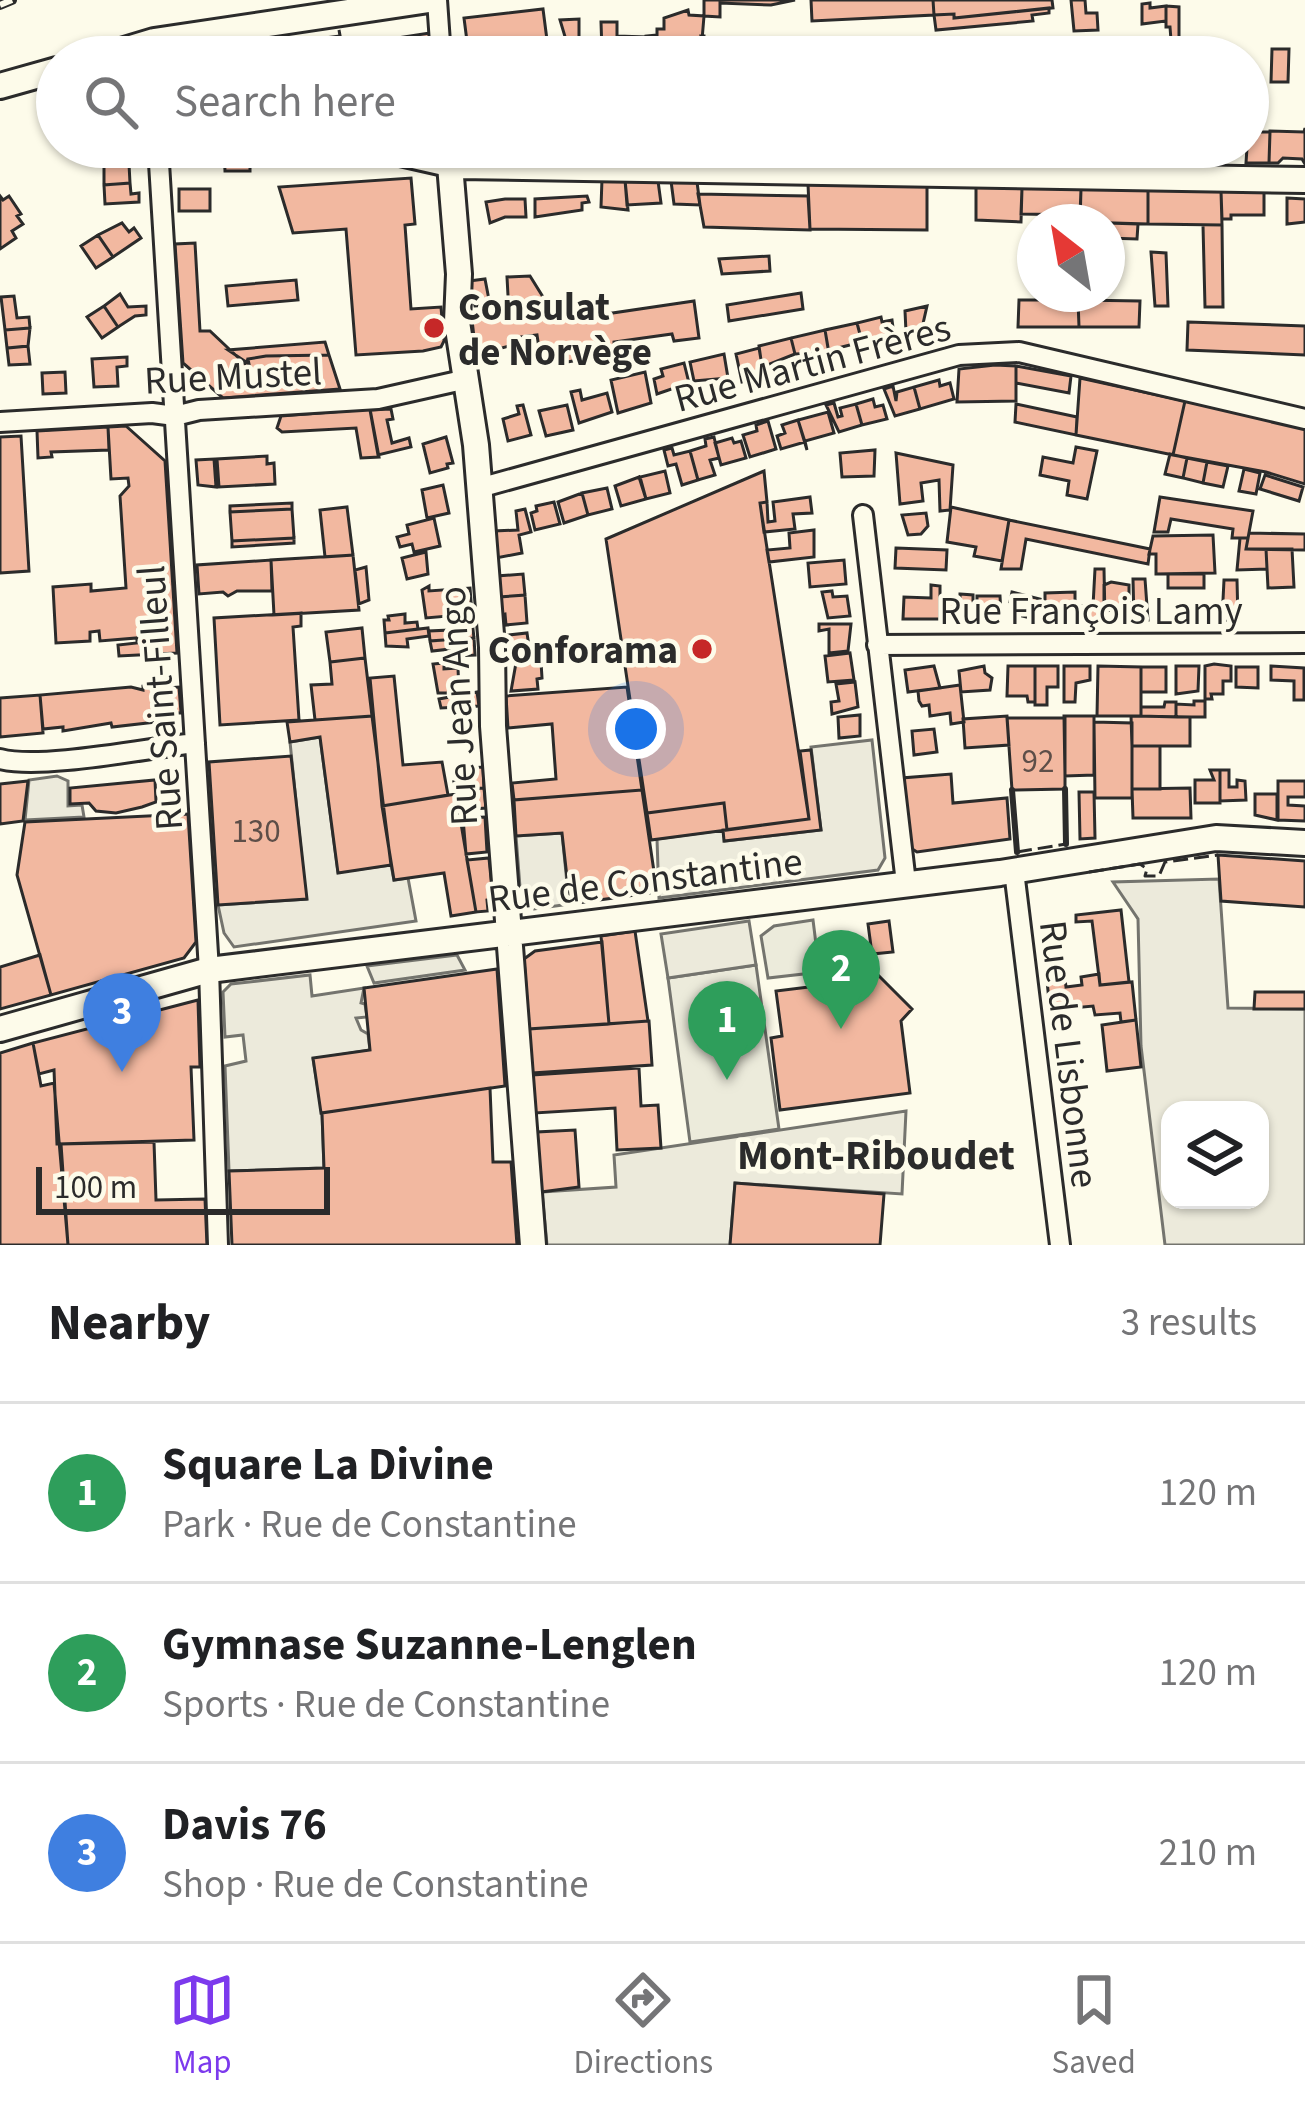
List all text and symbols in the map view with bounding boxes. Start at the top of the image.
search box [36,36,1269,168]
icon: search [78,69,144,135]
text: Search here [174,70,396,134]
north arrow [1017,204,1125,312]
place label: Consulat de Norvège [458,280,652,381]
street label: Rue Martin Frères [668,300,957,428]
marker: Consulat de Norvège [421,315,447,341]
street label: Rue Mustel [143,344,323,410]
street label: Rue Saint-Filleul [124,563,198,832]
street label: Rue François Lamy [939,584,1243,640]
street label: Rue Jean Ango [425,585,493,827]
place label: Conforama [488,623,678,679]
marker: Conforama [689,636,715,662]
your location [606,699,666,759]
house number: 92 [1022,738,1054,785]
house number: 130 [231,808,281,855]
street label: Rue de Constantine [485,834,806,928]
street label: Rue de Lisbonne [1024,917,1112,1191]
pin: 2 [802,930,880,1029]
pin: 3 [83,973,161,1072]
pin: 1 [688,981,766,1080]
map controls [1161,1101,1269,1209]
button: layers [1161,1101,1269,1209]
district label: Mont-Riboudet [737,1126,1015,1186]
scale bar [36,1161,330,1214]
text: 100 m [54,1164,137,1211]
text: Nearby [48,1287,210,1359]
text: 3 results [1121,1295,1257,1351]
text: Square La Divine [162,1433,494,1497]
text: 1 [77,1465,97,1521]
text: 120 m [1159,1465,1257,1521]
text: Park · Rue de Constantine [162,1497,577,1553]
text: Gymnase Suzanne-Lenglen [162,1613,697,1677]
text: 2 [77,1645,97,1701]
text: 120 m [1159,1645,1257,1701]
text: Sports · Rue de Constantine [162,1677,610,1733]
text: Davis 76 [162,1793,327,1857]
text: 3 [77,1825,97,1881]
text: 210 m [1159,1825,1257,1881]
text: Shop · Rue de Constantine [162,1857,589,1913]
tab: Map [169,1967,235,2086]
tab: Directions [574,1967,713,2086]
tab: Saved [1052,1967,1136,2086]

